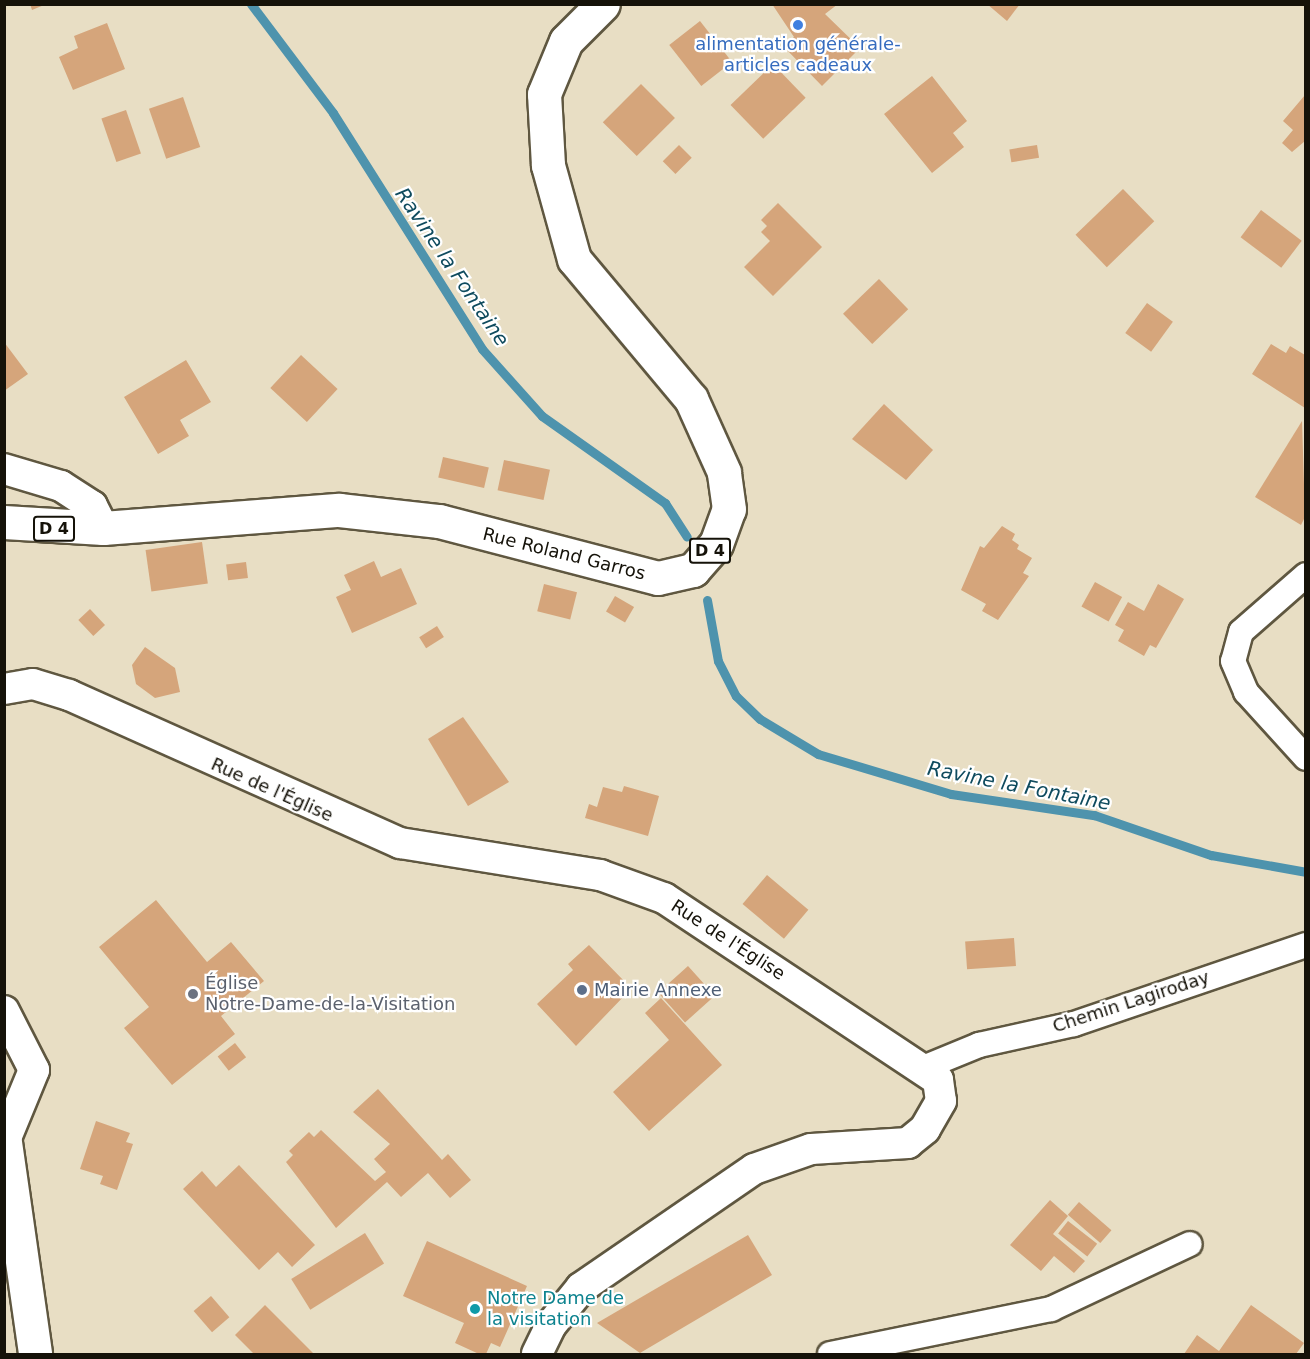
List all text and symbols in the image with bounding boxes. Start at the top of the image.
marker: alimentation générale- articles cadeaux [791,18,805,32]
place label: alimentation générale- articles cadeaux [695,34,901,76]
water label: Ravine la Fontaine [390,183,514,351]
road number: D 4 [33,516,75,542]
street label: Rue Roland Garros [481,523,647,585]
road number: D 4 [689,538,731,564]
street label: Rue de l'Église [208,753,336,827]
water label: Ravine la Fontaine [925,756,1113,816]
street label: Rue de l'Église [667,895,789,985]
street label: Chemin Lagiroday [1050,966,1212,1038]
place label: Église Notre-Dame-de-la-Visitation [205,973,455,1016]
place label: Mairie Annexe [594,979,722,1001]
marker: Mairie Annexe [575,983,589,997]
marker: Église Notre-Dame-de-la-Visitation [186,987,200,1001]
place label: Notre Dame de la visitation [487,1288,624,1330]
marker: Notre Dame de la visitation [468,1302,482,1316]

